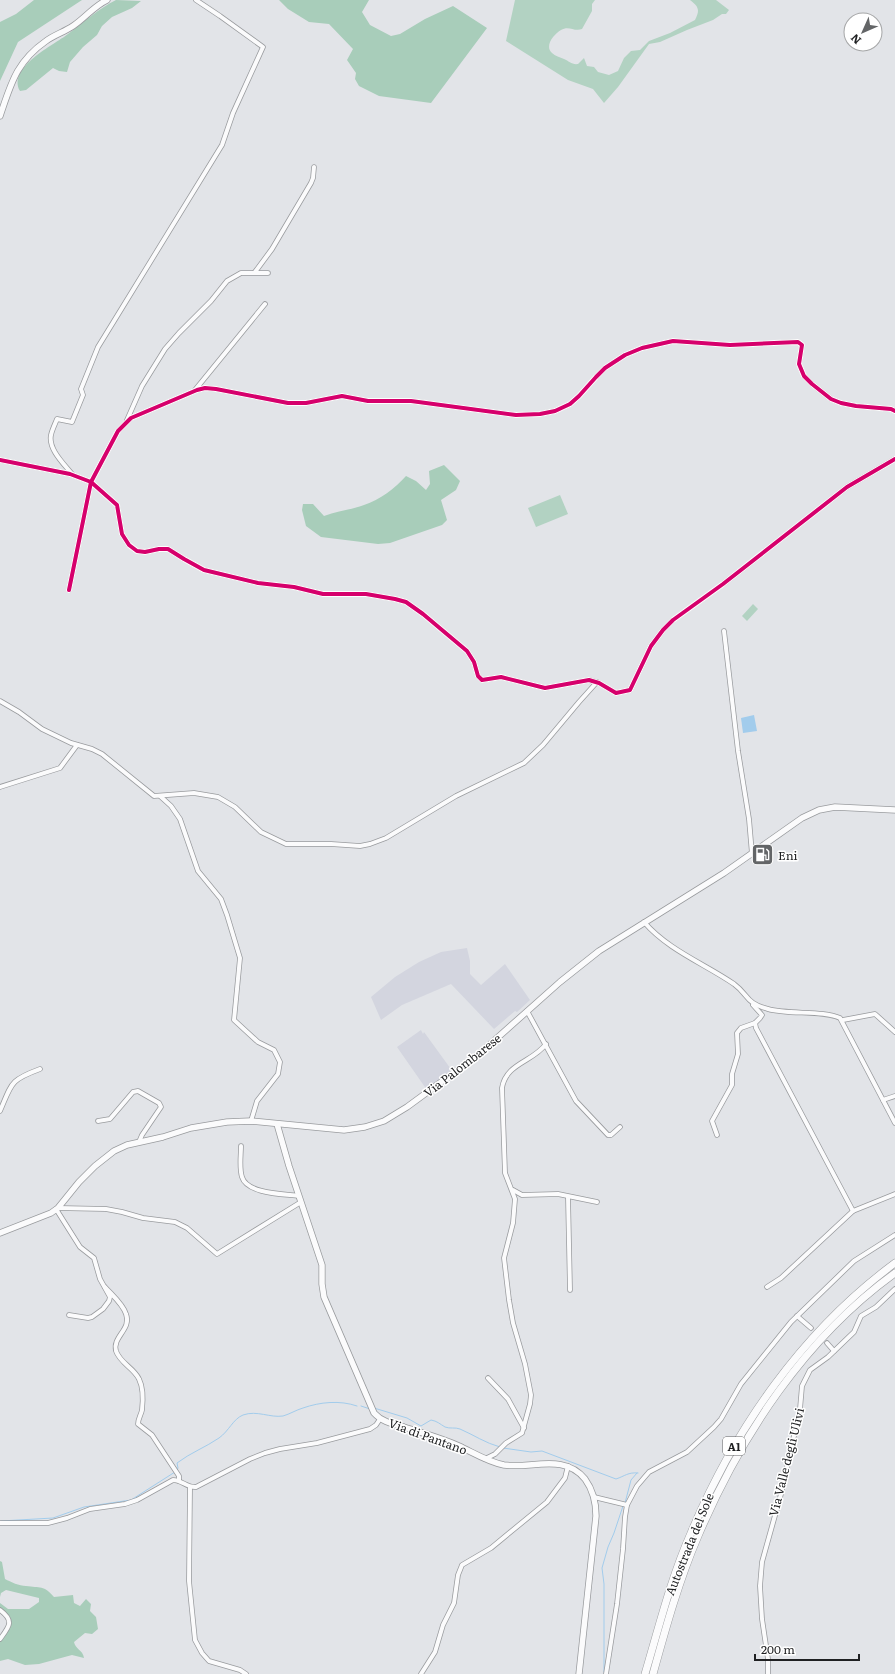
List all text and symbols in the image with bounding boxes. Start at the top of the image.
north arrow [843,12,883,52]
text: N [846,31,864,49]
fuel station icon: Eni [749,842,775,868]
place label: Eni [778,846,798,864]
street label: Via Palombarese [419,1029,505,1101]
street label: Via Valle degli Ulivi [764,1406,808,1518]
street label: Via di Pantano [386,1413,470,1459]
road number: A1 [723,1437,745,1455]
street label: Autostrada del Sole [660,1490,718,1598]
scale bar [755,1636,859,1662]
text: 200 m [761,1640,795,1658]

